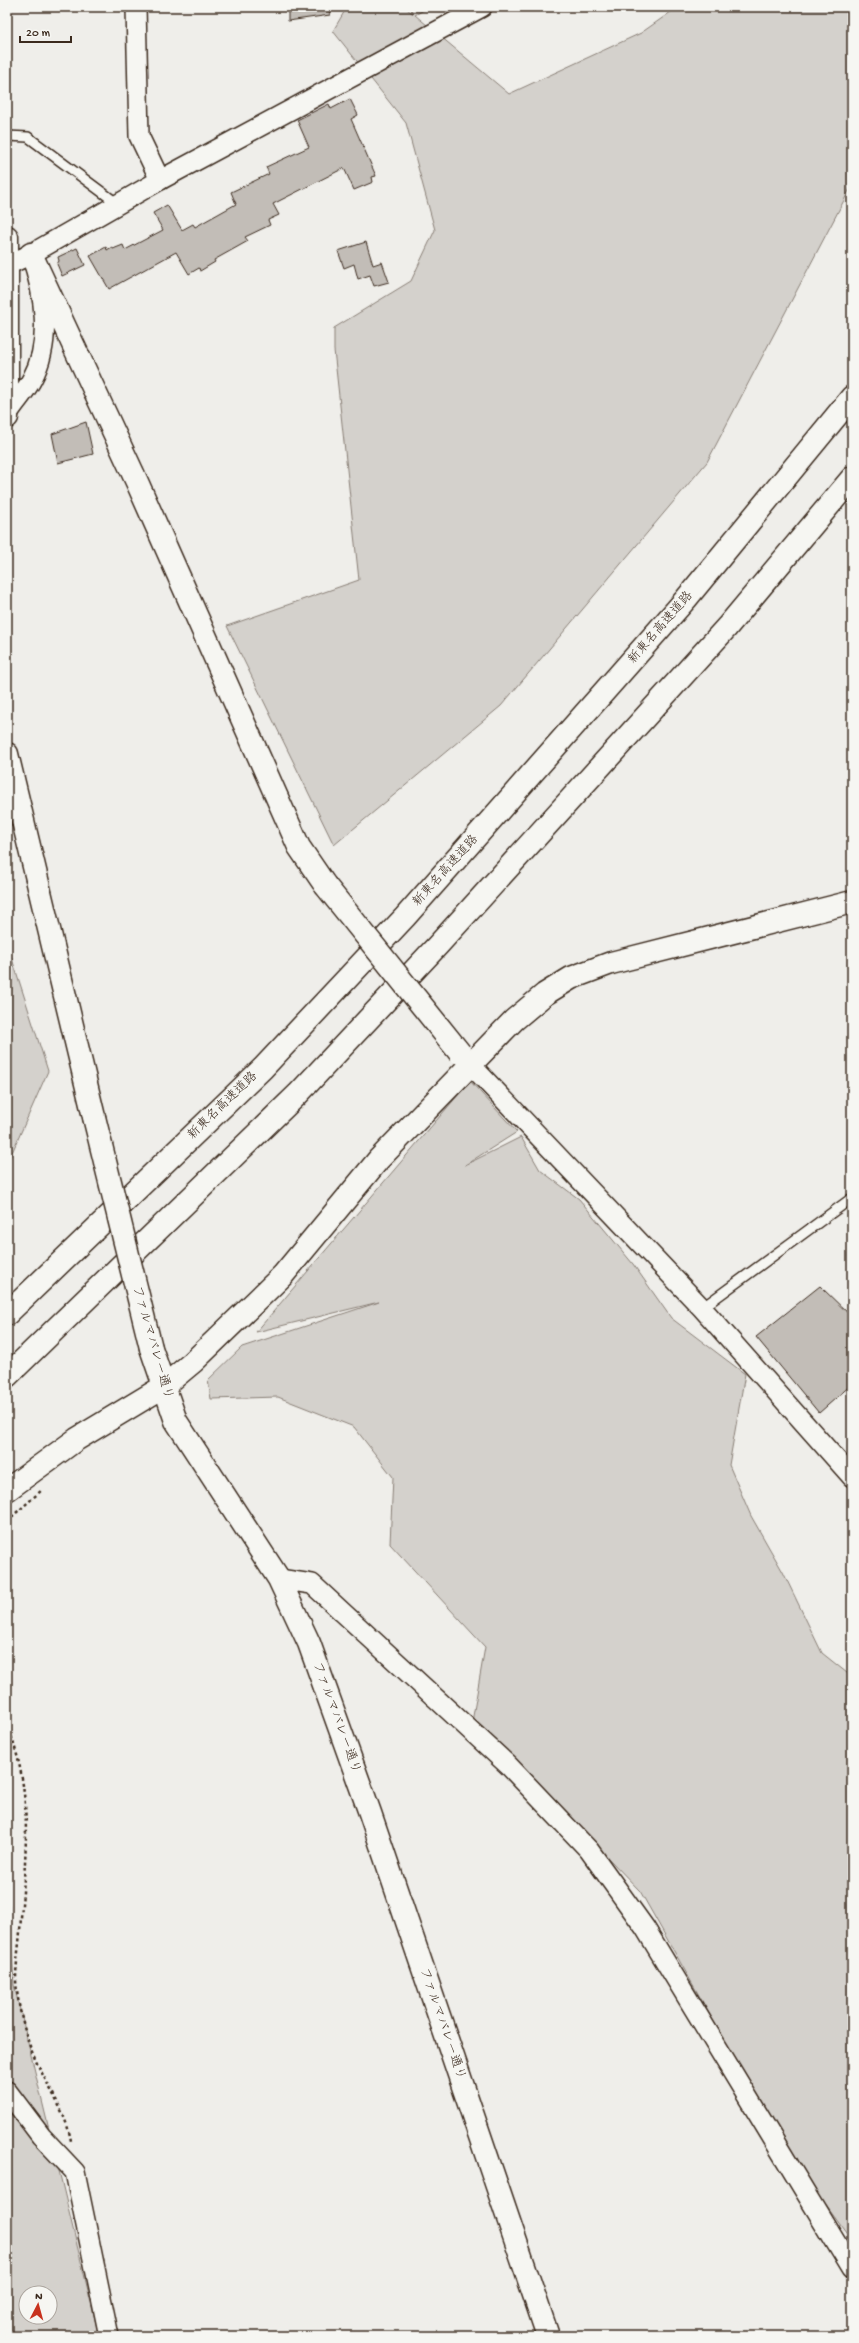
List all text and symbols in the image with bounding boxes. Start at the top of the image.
scale bar [20,18,71,44]
text: 20 m [26,27,51,41]
street label: 新東名高速道路 [625,589,697,667]
street label: 新東名高速道路 [410,832,482,910]
street label: 新東名高速道路 [185,1069,261,1143]
street label: ファルマバレー通り [129,1284,176,1402]
street label: ファルマバレー通り [309,1660,364,1776]
street label: ファルマバレー通り [416,1966,469,2082]
north arrow [18,2285,58,2325]
text: N [35,2291,43,2303]

